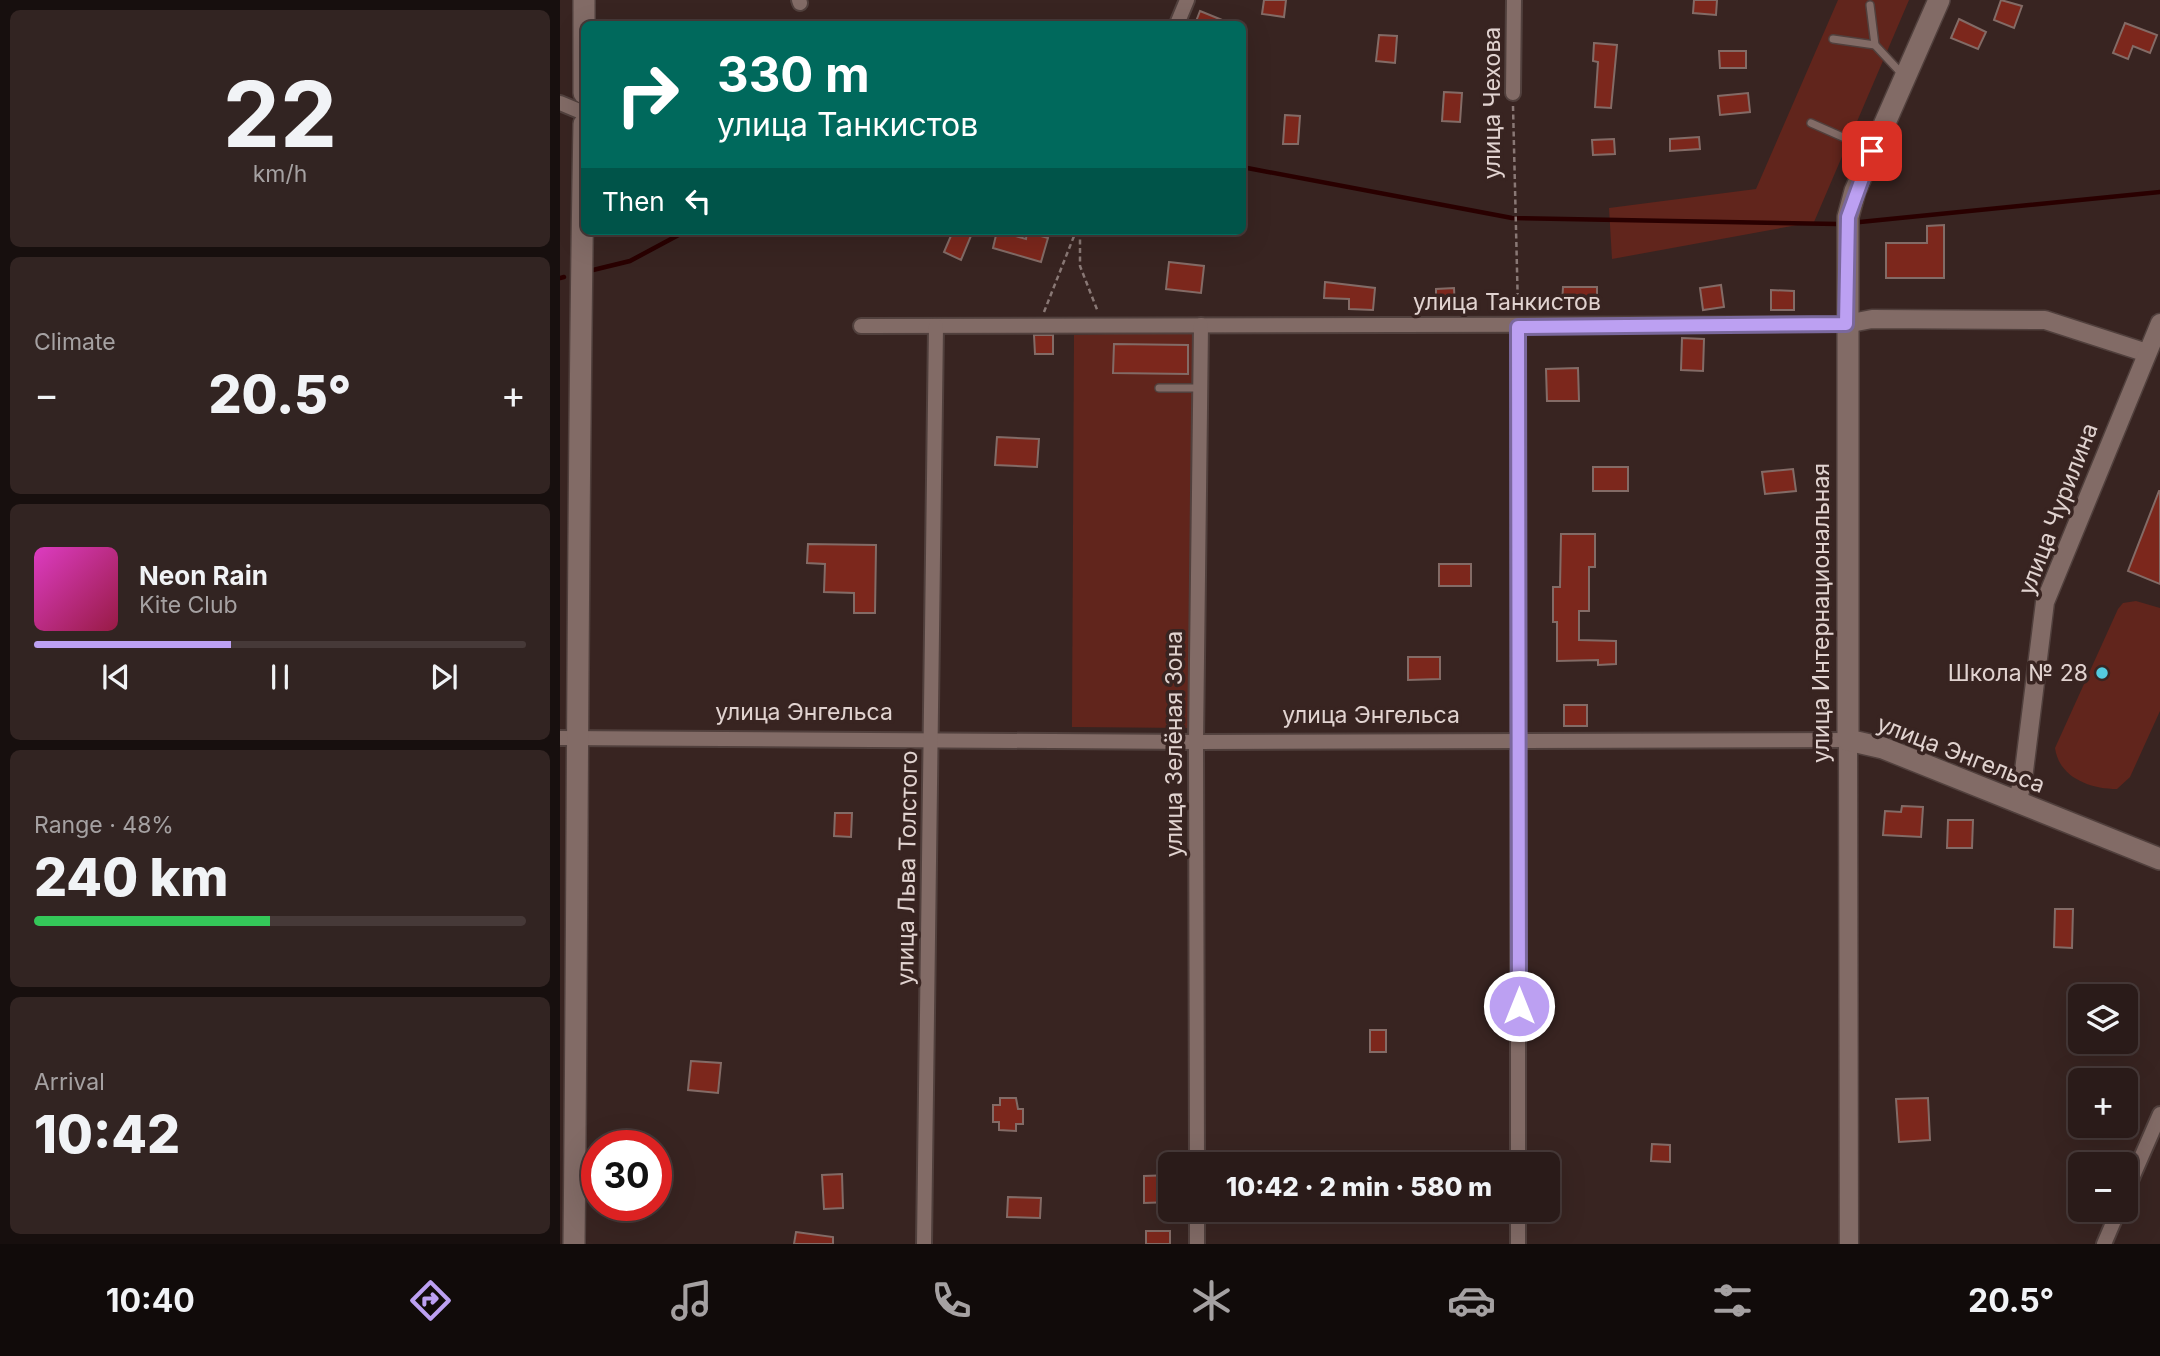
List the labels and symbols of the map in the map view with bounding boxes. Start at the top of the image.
street label: улица Чехова [1478,27,1506,179]
pin [1842,121,1902,181]
street label: улица Танкистов [1413,288,1601,316]
street label: улица Чурилина [2012,419,2104,599]
street label: улица Интернациональная [1807,463,1835,763]
street label: улица Зелёная Зона [1160,631,1188,857]
place label: Школа № 28 [1948,659,2088,687]
marker: Школа № 28 [2094,665,2110,681]
street label: улица Энгельса [715,698,893,726]
street label: улица Энгельса [1282,701,1460,729]
street label: улица Энгельса [1873,709,2049,799]
street label: улица Льва Толстого [891,750,923,986]
position arrow [1482,969,1556,1043]
speed limit sign: 30 [581,1130,672,1221]

